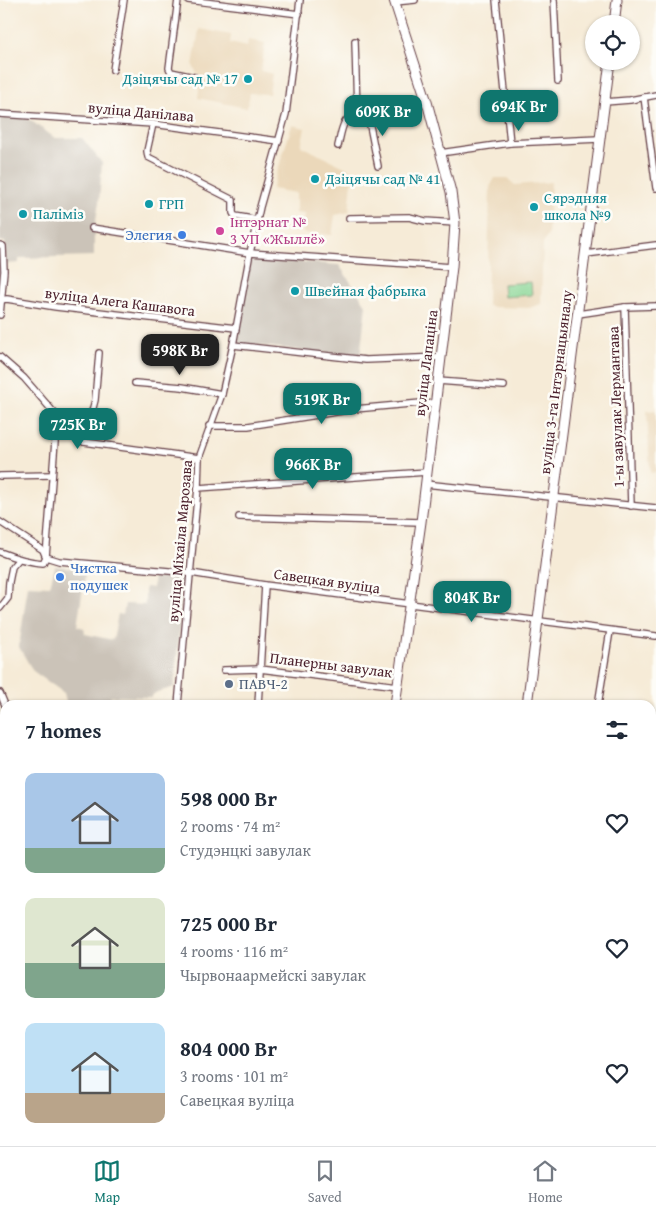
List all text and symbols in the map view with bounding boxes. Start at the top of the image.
map controls [585,15,640,70]
button: locate [585,15,640,70]
place label: Дзіцячы сад № 17 [122,68,238,89]
marker: Дзіцячы сад № 17 [242,73,254,85]
pin: 694K Br [473,90,565,132]
pin: 609K Br [337,94,429,137]
text: 694K Br [491,94,547,118]
street label: вуліца Данілава [87,96,196,127]
text: 609K Br [355,99,411,123]
place label: Дзіцячы сад № 41 [324,168,440,189]
marker: Дзіцячы сад № 41 [309,173,321,185]
place label: Сярэдняя школа №9 [544,187,611,225]
place label: ГРП [159,193,184,214]
marker: ГРП [143,198,155,210]
marker: Сярэдняя школа №9 [528,201,540,213]
place label: Паліміз [33,203,84,224]
marker: Паліміз [17,208,29,220]
place label: Інтэрнат № 3 УП «Жыллё» [230,211,325,249]
place label: Элегия [125,224,172,245]
marker: Інтэрнат № 3 УП «Жыллё» [214,225,226,237]
marker: Элегия [176,229,188,241]
place label: Швейная фабрыка [305,280,427,301]
street label: вуліца Алега Кашавога [44,282,197,321]
marker: Швейная фабрыка [289,285,301,297]
street label: вуліца 3-га Інтэрнацыяналу [534,288,577,475]
street label: вуліца Лапаціна [409,308,443,417]
street label: 1-ы завулак Лермантава [602,325,629,488]
pin: 598K Br [134,334,226,376]
text: 598K Br [152,338,208,362]
pin: 519K Br [276,382,368,425]
text: 519K Br [294,387,350,411]
pin: 725K Br [32,408,124,450]
text: 725K Br [50,412,106,436]
pin: 966K Br [267,448,359,490]
text: 966K Br [285,452,341,476]
street label: вуліца Міхаіла Марозава [162,458,197,623]
place label: Чистка подушек [70,557,128,595]
street label: Савецкая вуліца [273,563,382,598]
marker: Чистка подушек [54,571,66,583]
pin: 804K Br [426,580,518,623]
text: 804K Br [444,585,500,609]
street label: Планерны завулак [269,647,394,682]
place label: ПАВЧ-2 [239,673,288,694]
marker: ПАВЧ-2 [223,678,235,690]
text: 7 homes [25,715,101,746]
icon: filters [603,716,631,744]
text: 598 000 Br [180,783,277,814]
icon: home [65,793,125,853]
icon: heart [603,809,631,837]
text: 2 rooms · 74 m² [180,814,280,838]
text: Студэнцкі завулак [180,838,311,862]
text: 725 000 Br [180,908,277,939]
icon: home [65,918,125,978]
icon: heart [603,934,631,962]
text: 4 rooms · 116 m² [180,939,288,963]
text: Чырвонаармейскі завулак [180,963,366,987]
text: 804 000 Br [180,1033,277,1064]
icon: home [65,1043,125,1103]
icon: heart [603,1059,631,1087]
text: 3 rooms · 101 m² [180,1064,288,1088]
text: Савецкая вуліца [180,1088,294,1112]
tab: Map [93,1157,121,1207]
tab: Saved [308,1157,342,1207]
tab: Home [528,1157,563,1207]

